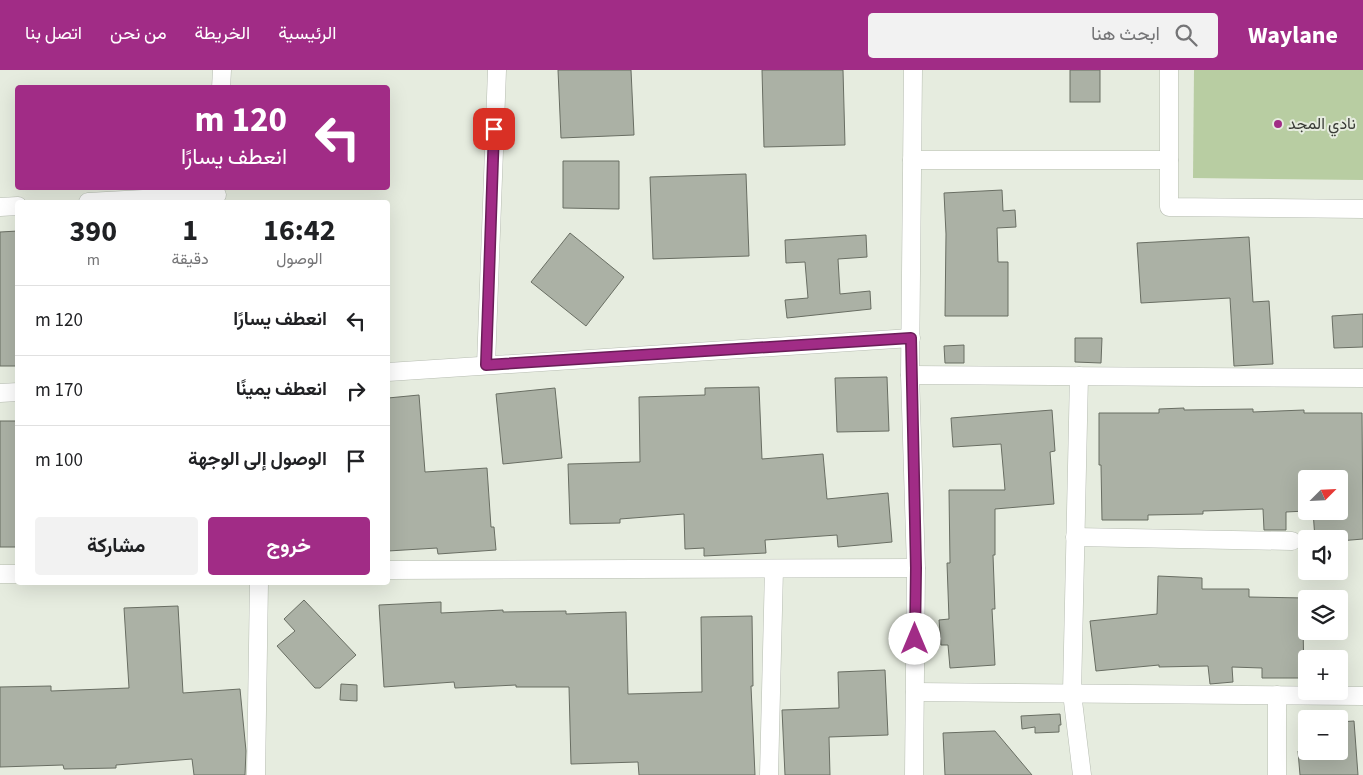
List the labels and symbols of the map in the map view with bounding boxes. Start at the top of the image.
pin [473,108,515,150]
place label: نادي المجد [1288,113,1356,137]
marker: نادي المجد [1272,118,1284,130]
north arrow [1298,470,1348,520]
position arrow [888,612,940,664]

